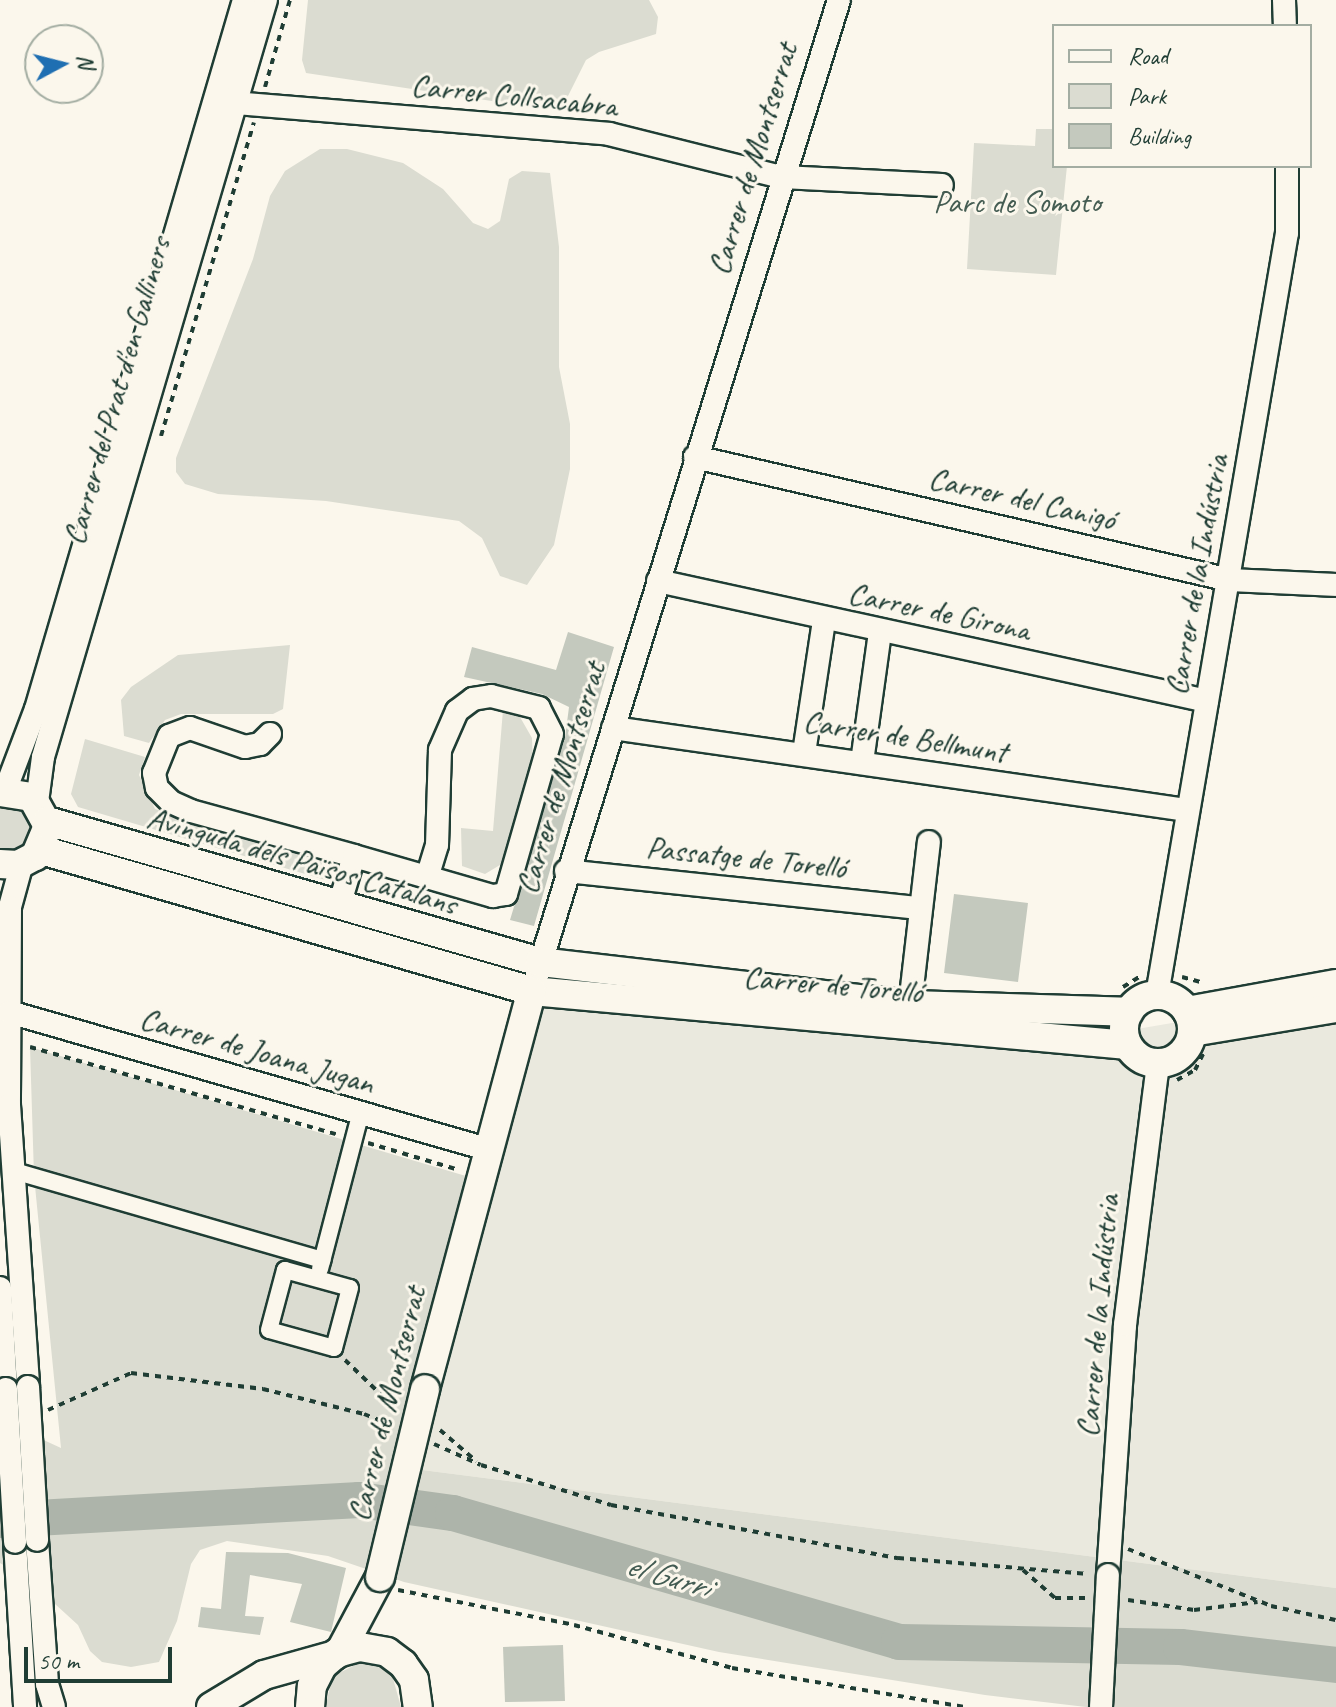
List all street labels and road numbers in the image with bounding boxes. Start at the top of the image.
street label: Carrer de Montserrat [700,39,806,279]
street label: Carrer Collsacabra [409,66,619,126]
street label: Carrer del Prat d'en Galliners [55,232,179,550]
street label: Carrer de la Indústria [1157,452,1237,698]
street label: Carrer del Canigó [925,459,1119,539]
street label: Carrer de Girona [845,574,1033,650]
street label: Carrer de Montserrat [508,658,614,898]
street label: Carrer de Bellmunt [801,702,1009,772]
street label: Avinguda dels Països Catalans [142,798,462,924]
street label: Passatge de Torelló [644,828,848,888]
street label: Carrer de Torelló [742,958,924,1012]
street label: Carrer de Joana Jugan [136,999,378,1103]
street label: Carrer de la Indústria [1068,1193,1128,1439]
street label: Carrer de Montserrat [339,1283,435,1525]

